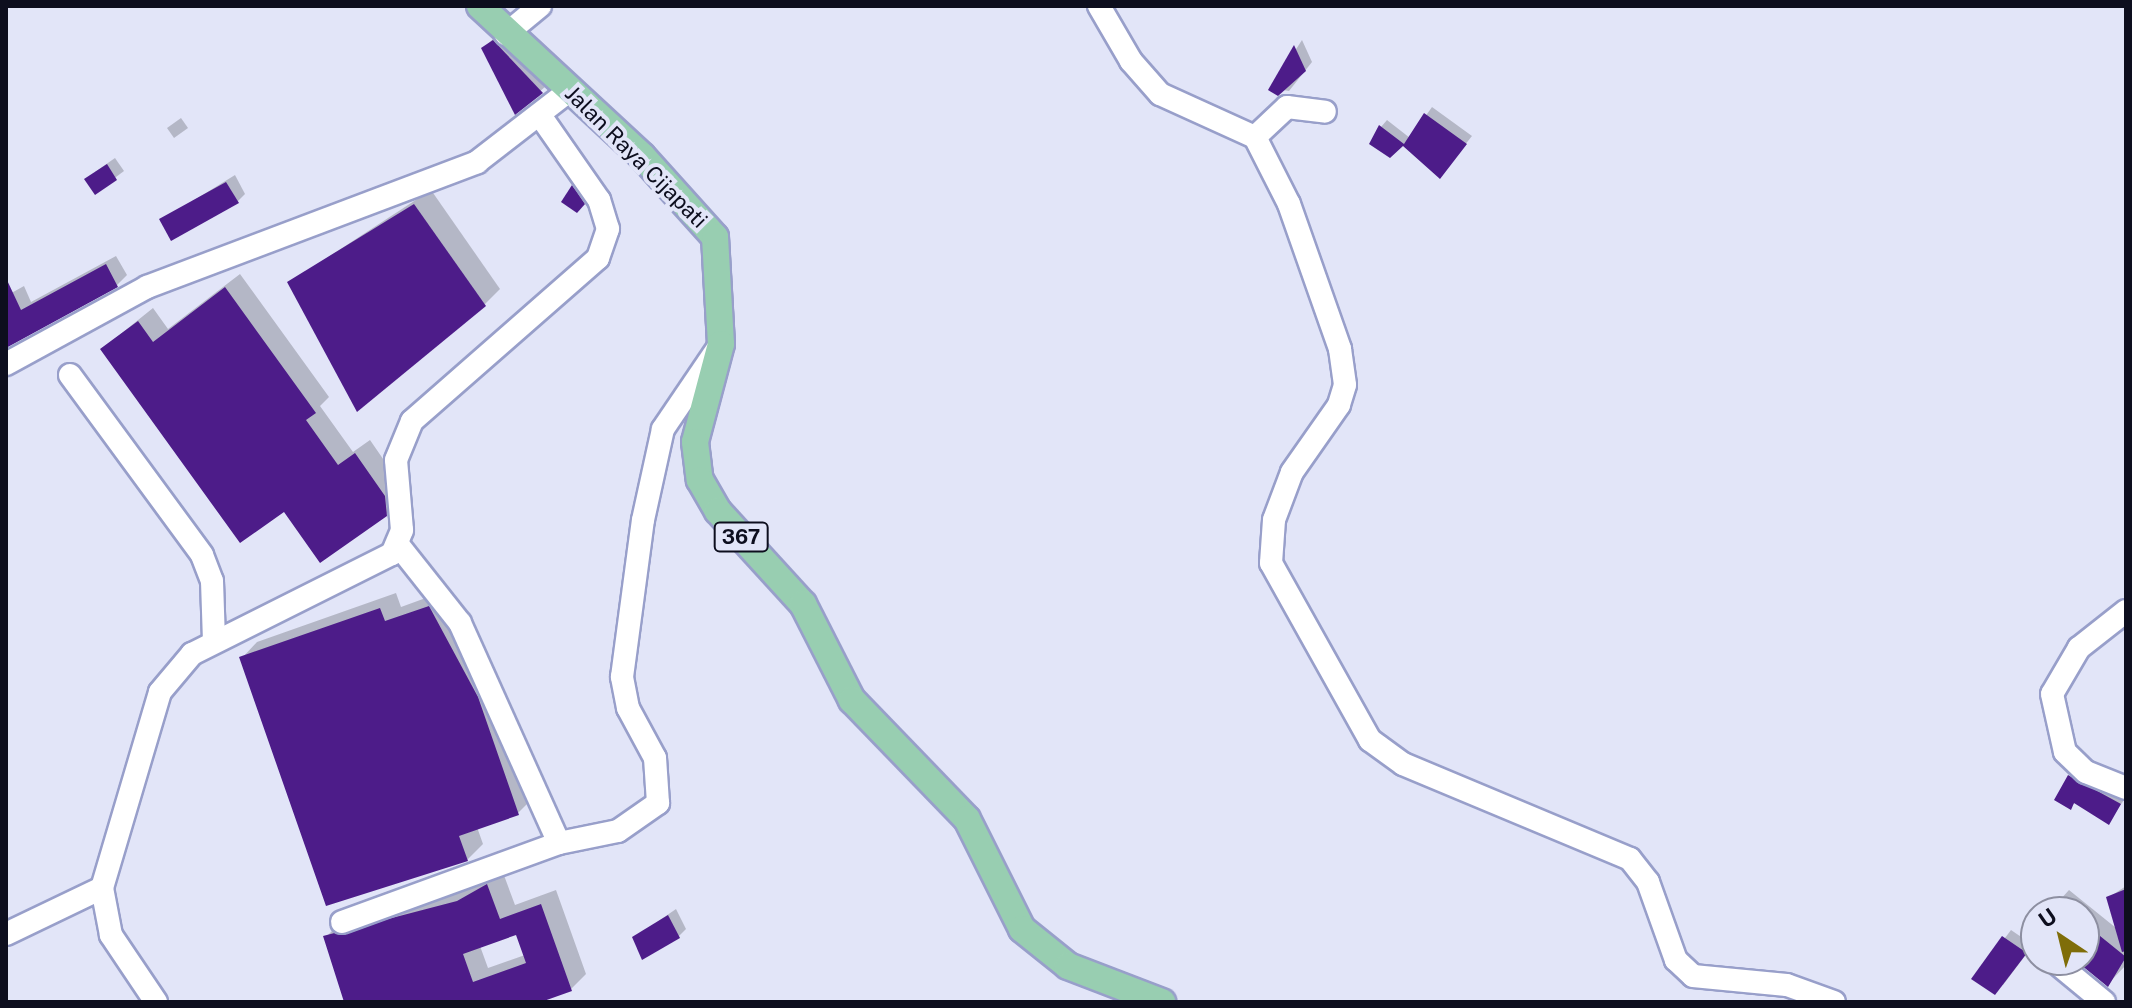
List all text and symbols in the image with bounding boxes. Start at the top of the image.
street label: Jalan Raya Cijapati [559,80,713,234]
road number: 367 [713,521,769,553]
north arrow [2020,896,2100,976]
text: U [2033,903,2061,933]

